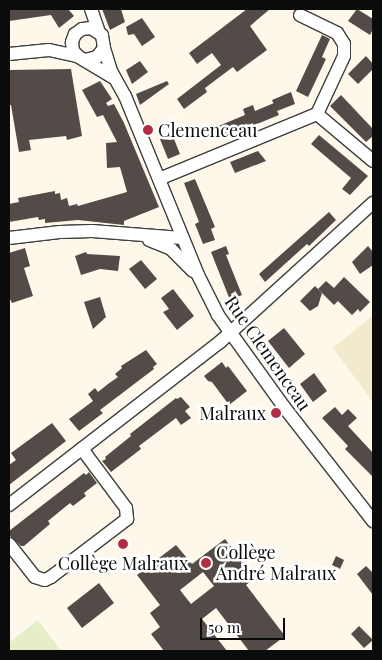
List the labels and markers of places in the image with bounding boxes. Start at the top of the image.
place label: Clemenceau [158,119,258,141]
marker: Clemenceau [142,124,154,136]
place label: Malraux [200,402,266,424]
marker: Malraux [270,407,282,419]
marker: Collège Malraux [117,538,129,550]
place label: Collège André Malraux [216,542,336,584]
place label: Collège Malraux [58,552,188,574]
marker: Collège André Malraux [200,557,212,569]

